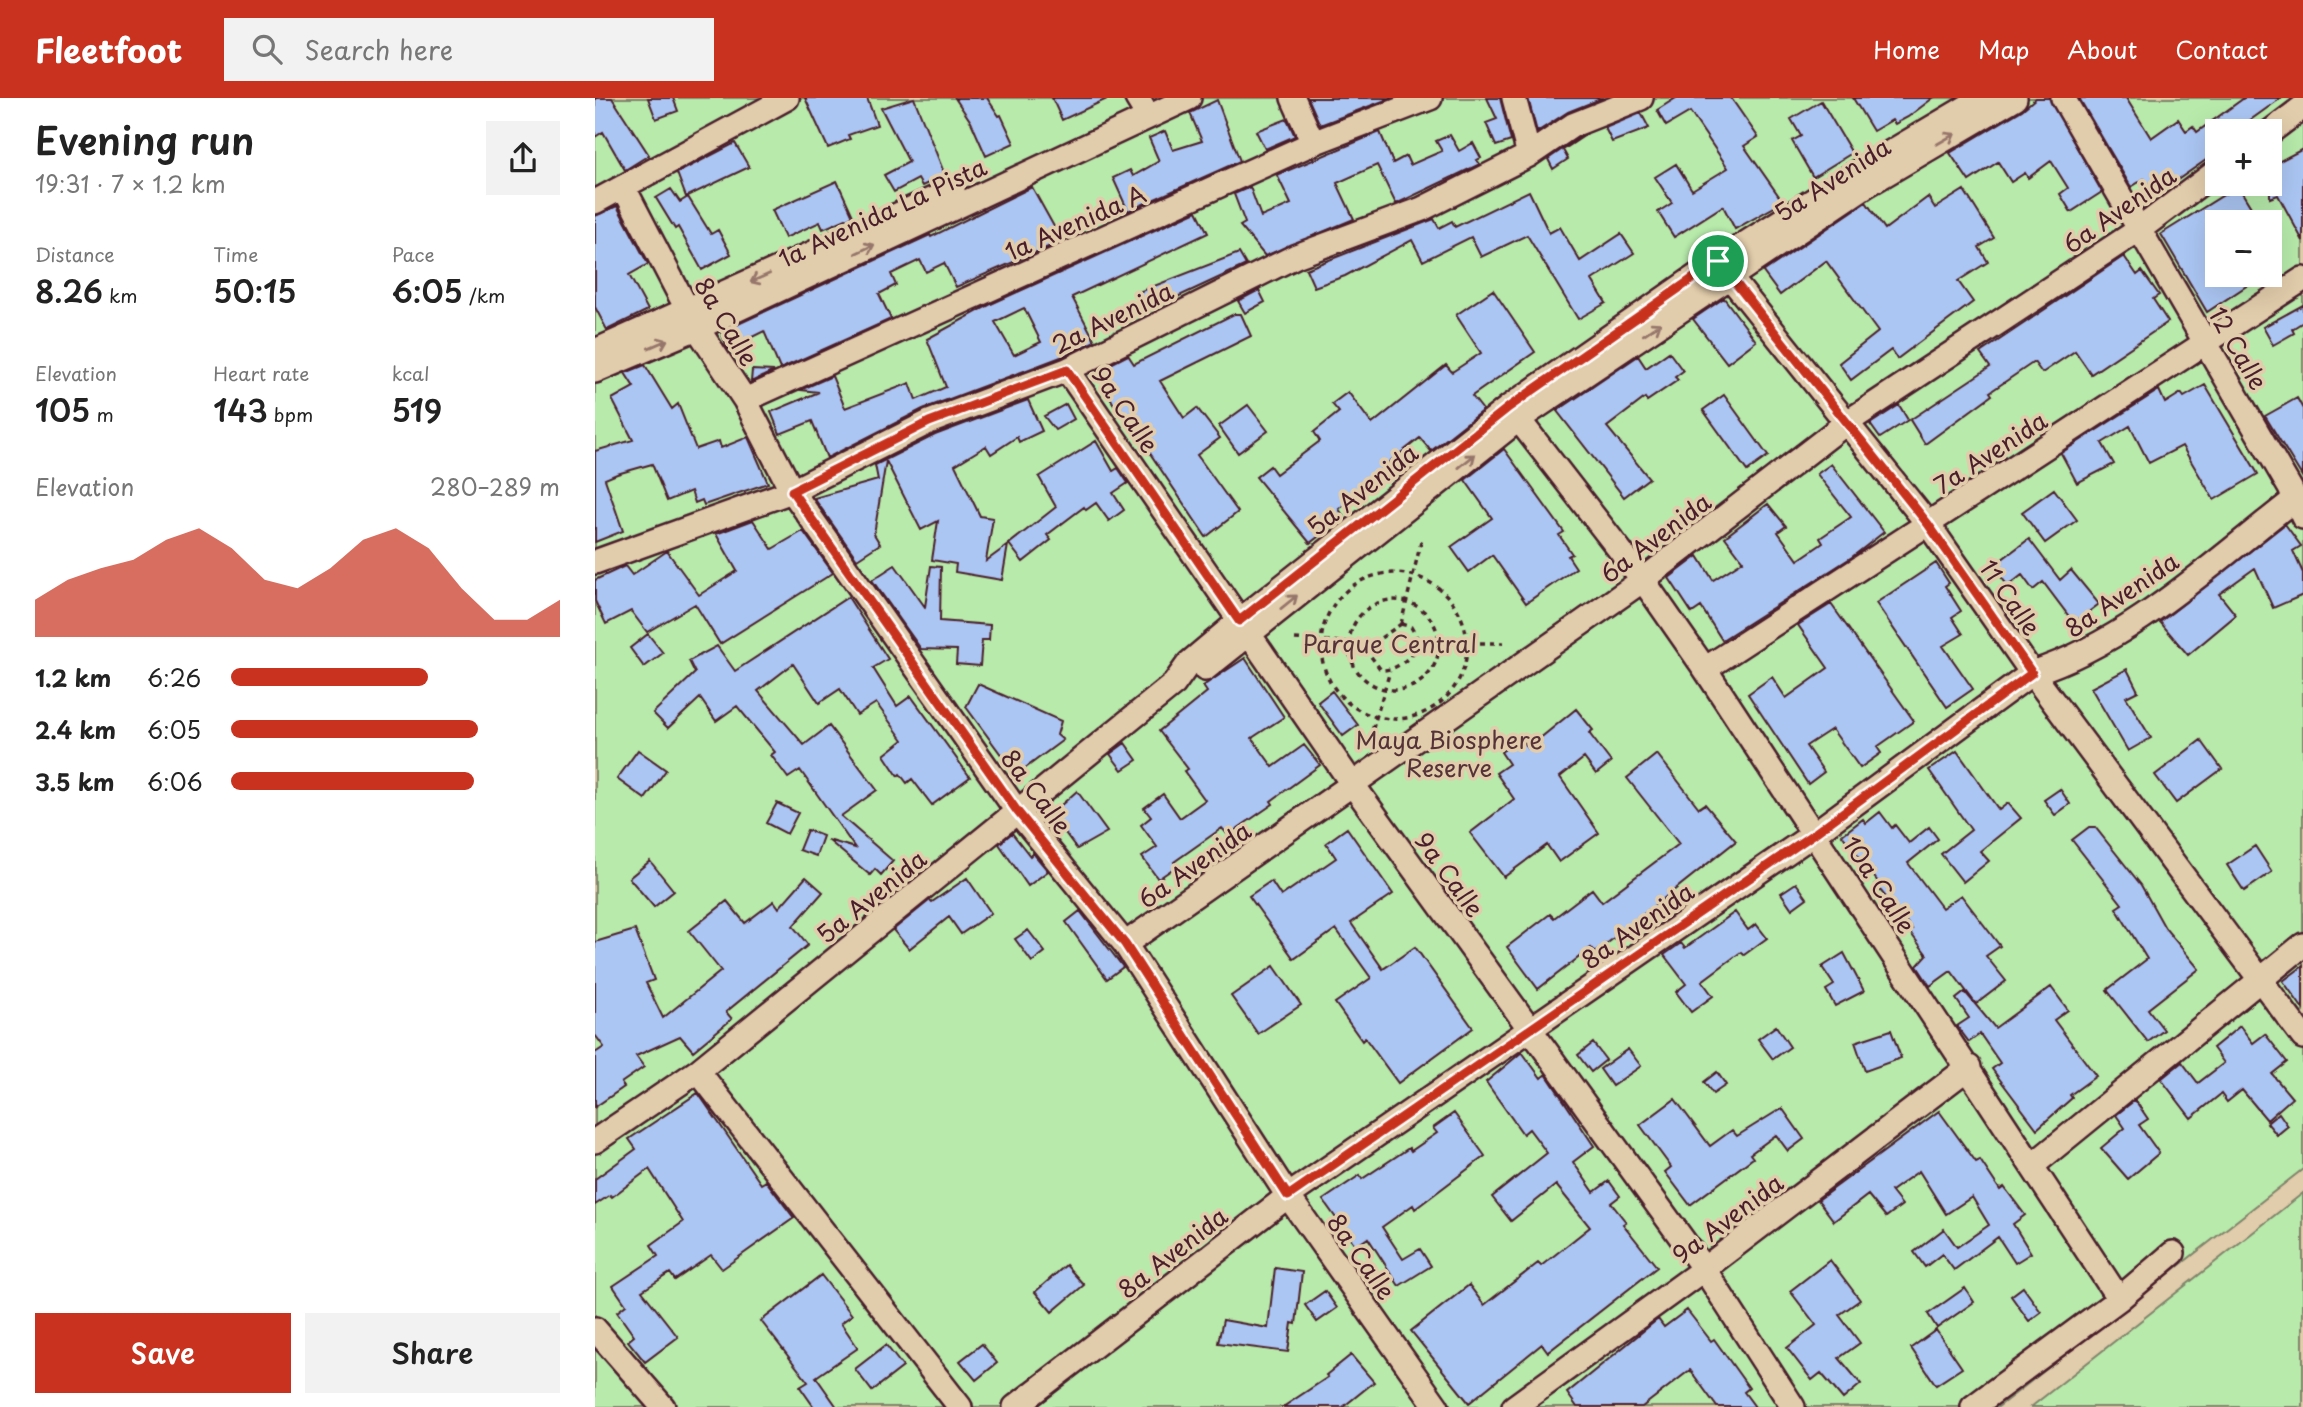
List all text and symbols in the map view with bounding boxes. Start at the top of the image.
search box [224,18,714,81]
text: Fleetfoot [35,24,182,74]
icon: search [248,30,286,68]
text: Search here [304,30,453,69]
text: Home [1873,31,1940,67]
text: Map [1978,31,2029,67]
text: About [2067,31,2137,67]
text: Contact [2175,31,2268,67]
text: Evening run [35,111,254,168]
map controls [2205,119,2282,287]
button: + [2205,119,2282,196]
button: share [486,121,560,195]
street label: 5a Avenida [1767,128,1897,230]
one-way arrow [1936,131,1956,145]
street label: 1a Avenida La Pista [772,148,992,276]
street label: 6a Avenida [2055,157,2183,261]
text: 19:31 · 7 × 1.2 km [35,166,226,201]
street label: 1a Avenida A [999,175,1151,269]
button: − [2205,210,2282,287]
pin [1688,231,1748,291]
text: Distance [35,240,115,268]
text: Time [213,240,258,268]
text: Pace [392,240,435,268]
one-way arrow [854,242,875,255]
icon: arrive [1699,242,1737,280]
text: 8.26 [35,268,103,313]
text: 50:15 [213,268,297,313]
text: 6:05 [392,268,463,313]
street label: 8a Calle [686,270,768,372]
one-way arrow [750,272,771,285]
street label: 2a Avenida [1045,272,1179,362]
text: km [103,281,138,309]
text: /km [463,281,505,309]
street label: 12 Calle [2201,300,2277,396]
one-way arrow [1642,322,1662,336]
one-way arrow [647,337,668,350]
street label: 9a Calle [1084,358,1168,460]
text: Elevation [35,359,117,387]
text: Heart rate [213,359,309,387]
text: kcal [392,359,430,387]
text: 105 [35,387,90,432]
text: 143 [213,387,268,432]
text: 519 [392,387,442,432]
text: m [90,400,114,428]
text: bpm [268,400,313,428]
street label: 7a Avenida [1926,402,2054,502]
street label: 5a Avenida [1299,434,1425,544]
one-way arrow [1458,453,1476,468]
text: Elevation [35,469,134,504]
text: 280–289 m [430,469,560,504]
street label: 6a Avenida [1592,483,1718,591]
street label: 8a Avenida [2057,543,2185,645]
street label: 11 Calle [1972,552,2050,642]
one-way arrow [1280,595,1298,610]
park label: Parque Central [1303,625,1477,661]
text: 1.2 km [35,660,111,695]
text: 6:26 [147,660,201,695]
text: 2.4 km [35,712,116,747]
text: 6:05 [147,712,201,747]
park label: Maya Biosphere Reserve [1355,721,1543,785]
street label: 8a Calle [993,741,1081,841]
text: 3.5 km [35,764,115,799]
text: 6:06 [147,764,203,799]
street label: 6a Avenida [1130,812,1258,916]
street label: 9a Calle [1407,824,1493,924]
street label: 10a Calle [1835,828,1925,940]
street label: 5a Avenida [808,841,934,951]
street label: 8a Avenida [1573,873,1701,977]
street label: 9a Avenida [1664,1164,1790,1272]
street label: 8a Avenida [1110,1198,1234,1306]
street label: 8a Calle [1319,1205,1405,1307]
button: Save [35,1313,291,1393]
button: Share [305,1313,560,1393]

